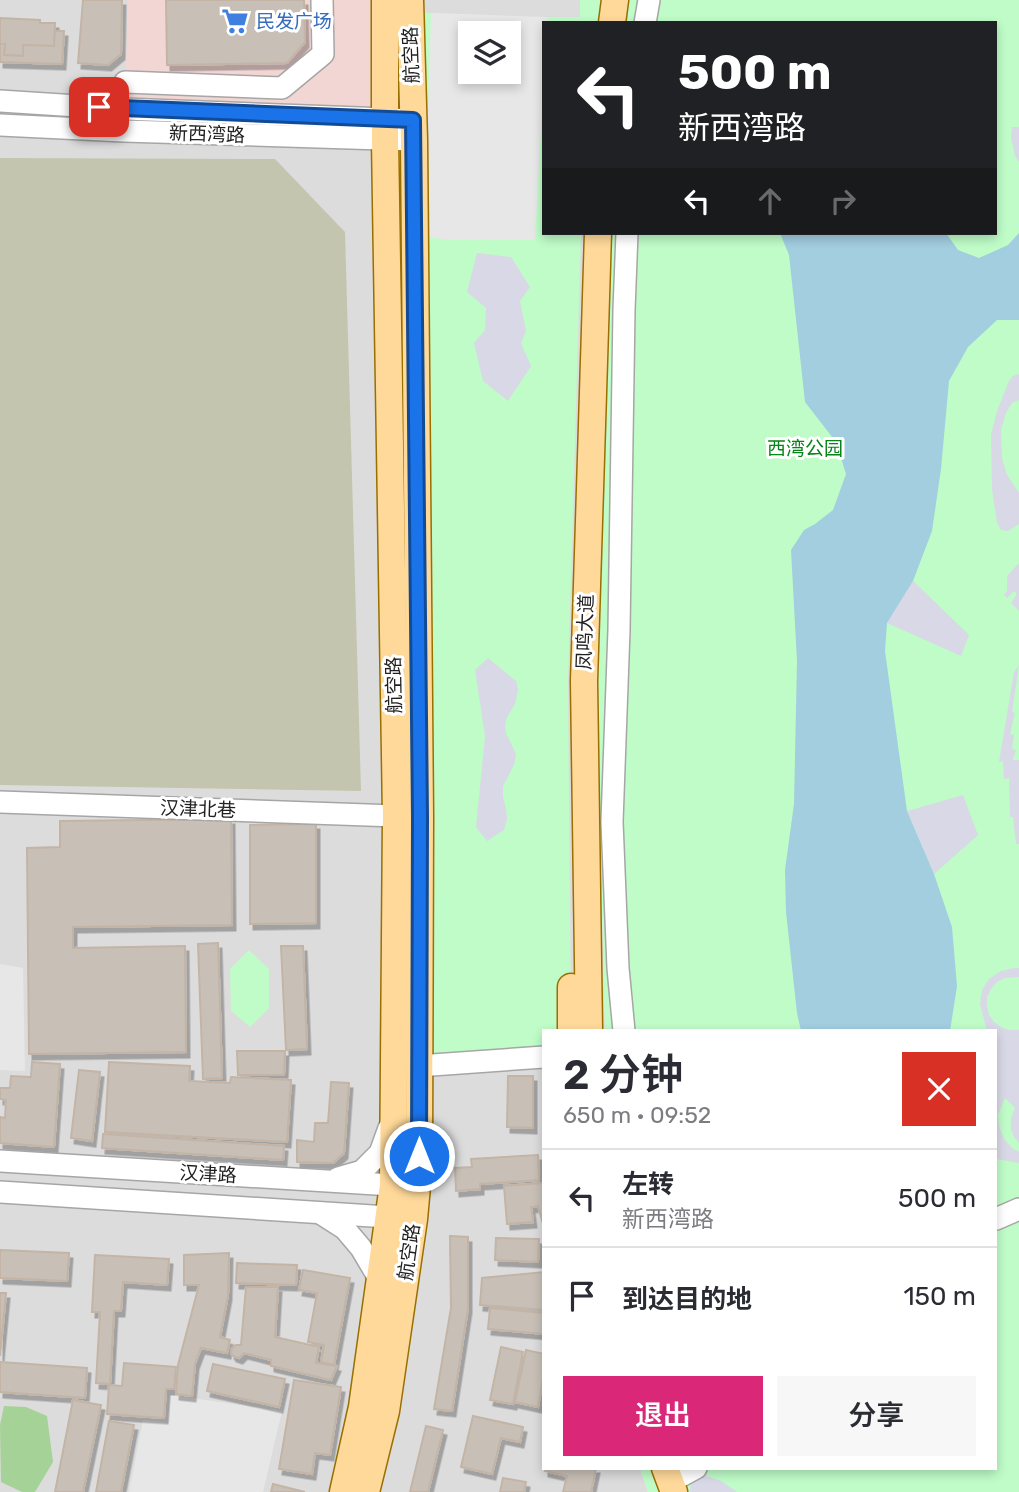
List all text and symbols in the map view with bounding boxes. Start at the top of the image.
supermarket icon: 民发广场 [220,6,250,36]
place label: 民发广场 [256,10,332,33]
map controls [458,21,521,84]
button: layers [458,21,521,84]
street label: 航空路 [399,26,423,84]
text: 500 m [678,43,832,101]
icon: left [563,49,654,140]
pin [69,77,129,137]
icon: arrive [80,88,118,126]
text: 新西湾路 [678,109,806,147]
street label: 新西湾路 [169,121,245,147]
icon: left [678,182,716,220]
icon: ahead [751,182,789,220]
icon: right [824,182,862,220]
park label: 西湾公园 [767,437,843,460]
street label: 凤鸣大道 [572,594,598,670]
street label: 航空路 [382,656,406,714]
street label: 汉津北巷 [160,796,236,822]
text: 2 分钟 [563,1050,683,1100]
button: close [902,1052,976,1126]
text: 650 m · 09:52 [563,1101,711,1129]
position arrow [382,1119,456,1193]
street label: 汉津路 [179,1161,237,1187]
text: 左转 [622,1169,674,1200]
icon: left [563,1179,601,1217]
text: 500 m [898,1183,976,1214]
text: 新西湾路 [622,1205,714,1233]
street label: 航空路 [394,1222,424,1282]
icon: arrive [563,1277,601,1315]
text: 150 m [903,1281,976,1312]
text: 到达目的地 [622,1284,752,1315]
button: 退出 [563,1376,763,1456]
button: 分享 [777,1376,976,1456]

